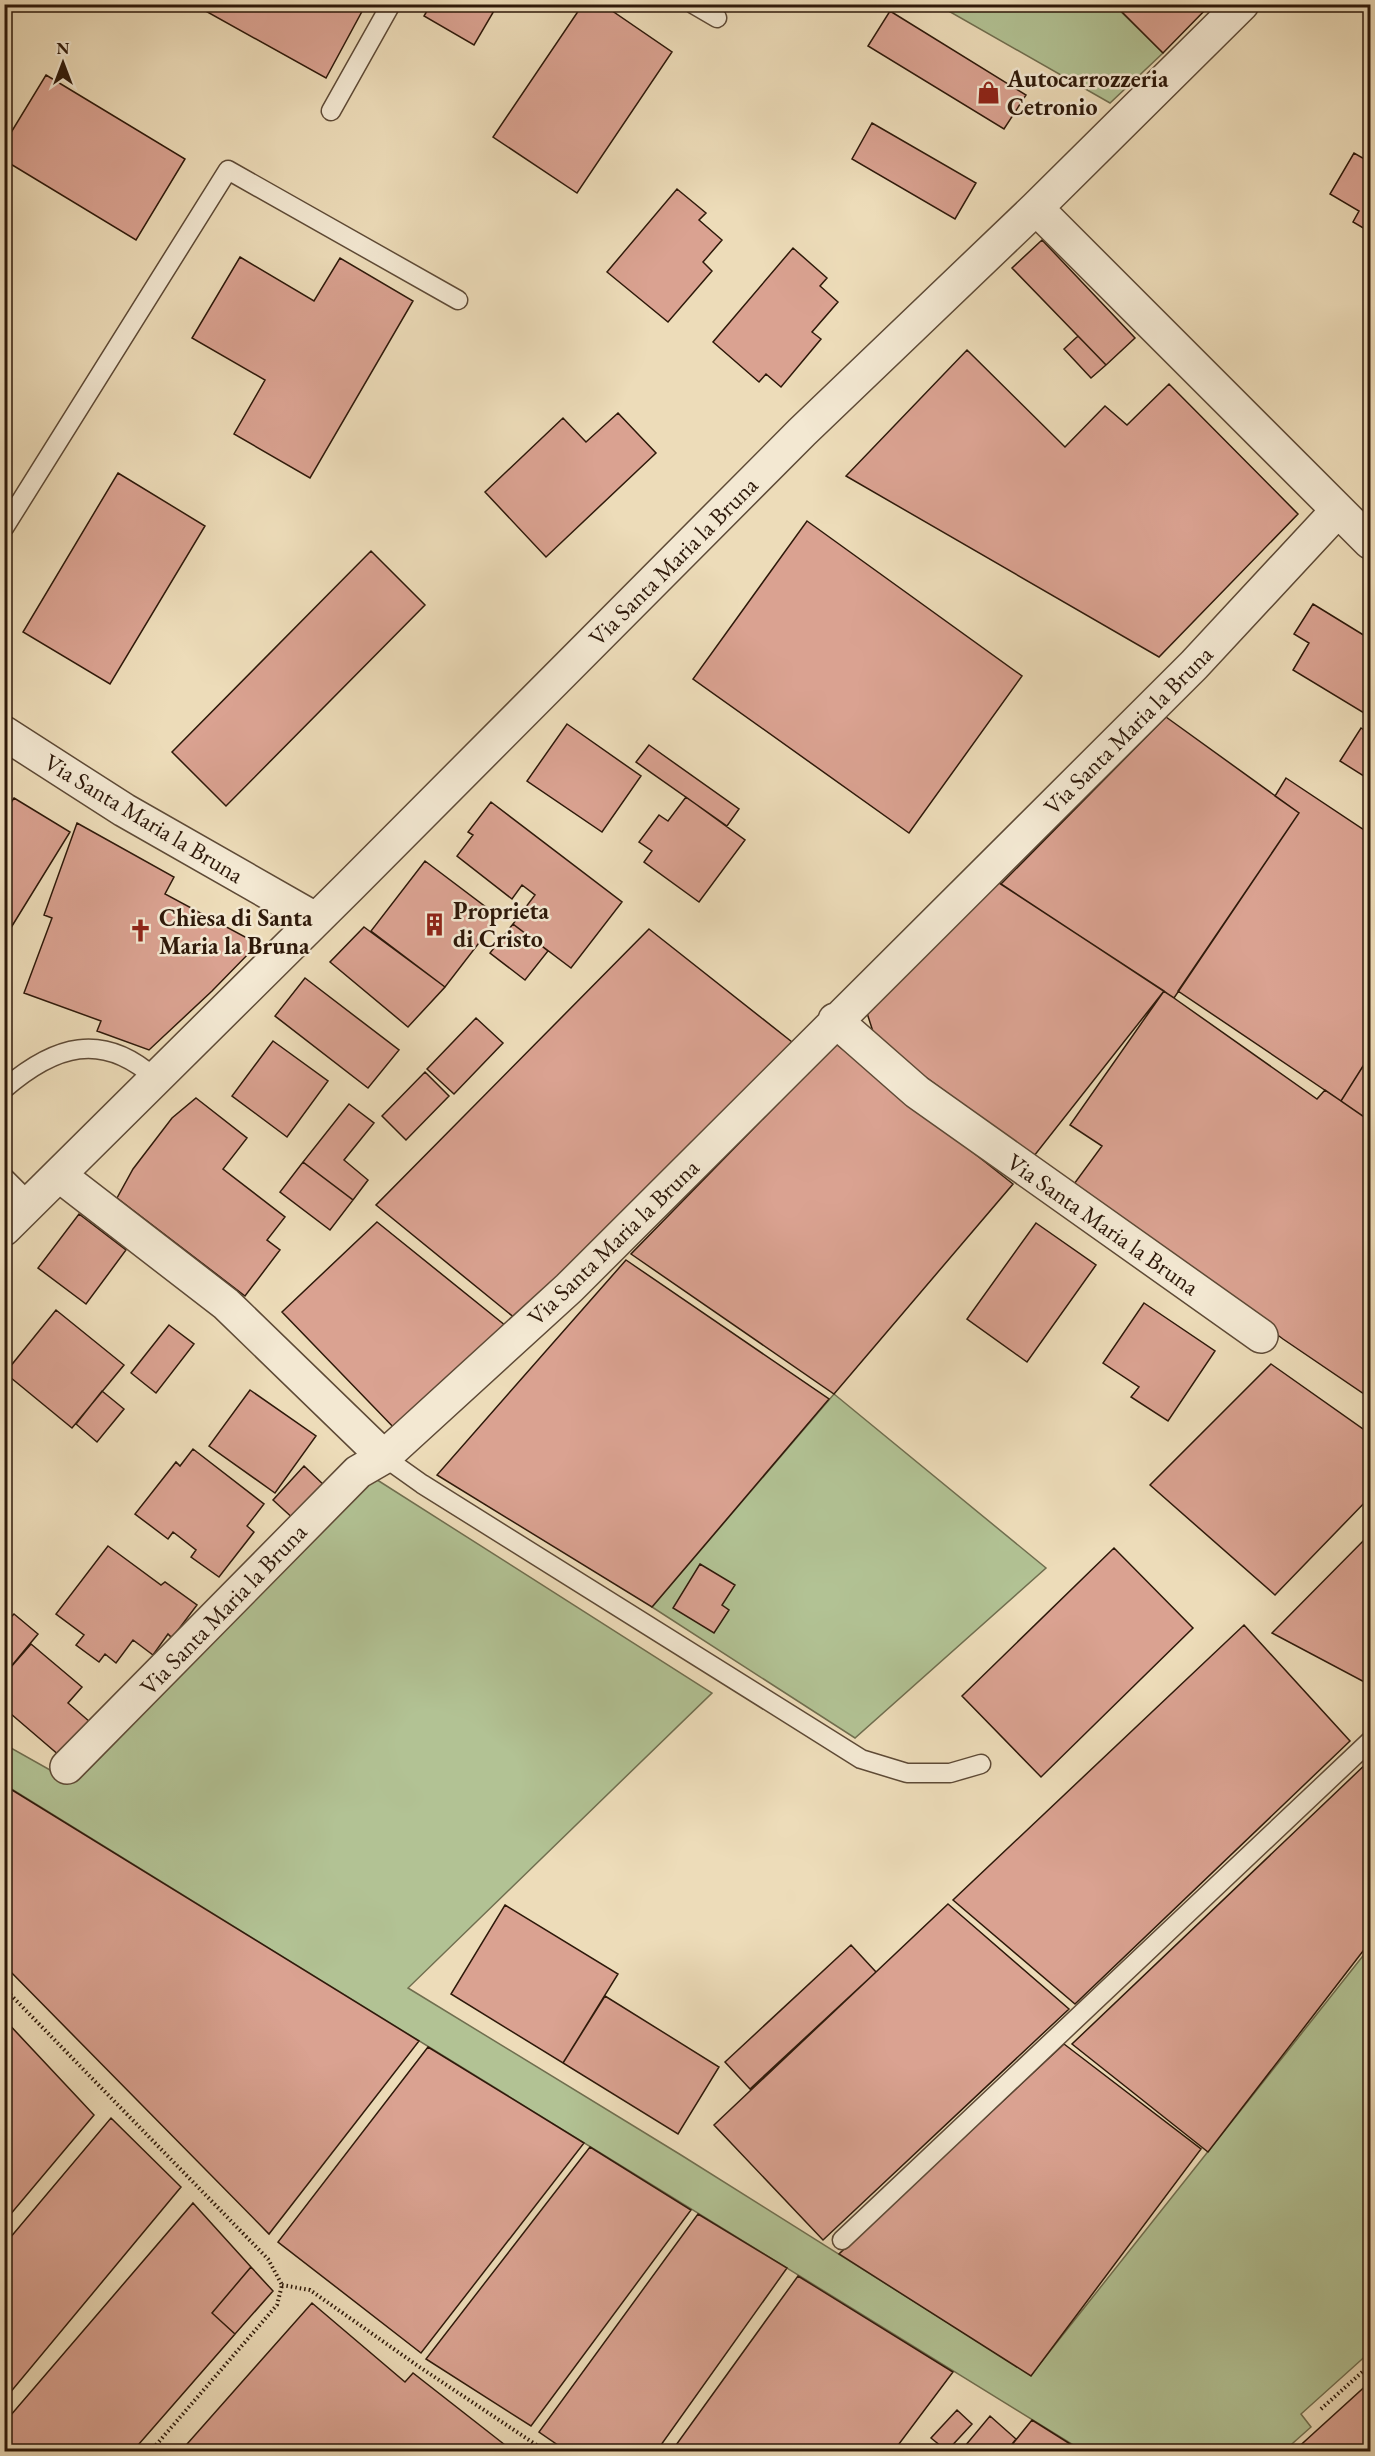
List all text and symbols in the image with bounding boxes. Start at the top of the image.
north arrow [33,33,93,93]
text: N [57,38,70,59]
place label: Autocarrozzeria Cetronio [1006,63,1169,122]
shop icon: Autocarrozzeria Cetronio [976,79,1002,105]
street label: Via Santa Maria la Bruna [582,469,765,652]
street label: Via Santa Maria la Bruna [1037,638,1220,821]
street label: Via Santa Maria la Bruna [39,746,250,890]
place label: Proprieta di Cristo [453,895,550,954]
place label: Chiesa di Santa Maria la Bruna [159,902,313,961]
building icon: Proprieta di Cristo [422,911,448,937]
church icon: Chiesa di Santa Maria la Bruna [128,918,154,944]
street label: Via Santa Maria la Bruna [1001,1146,1205,1302]
street label: Via Santa Maria la Bruna [520,1152,706,1332]
street label: Via Santa Maria la Bruna [133,1516,313,1702]

